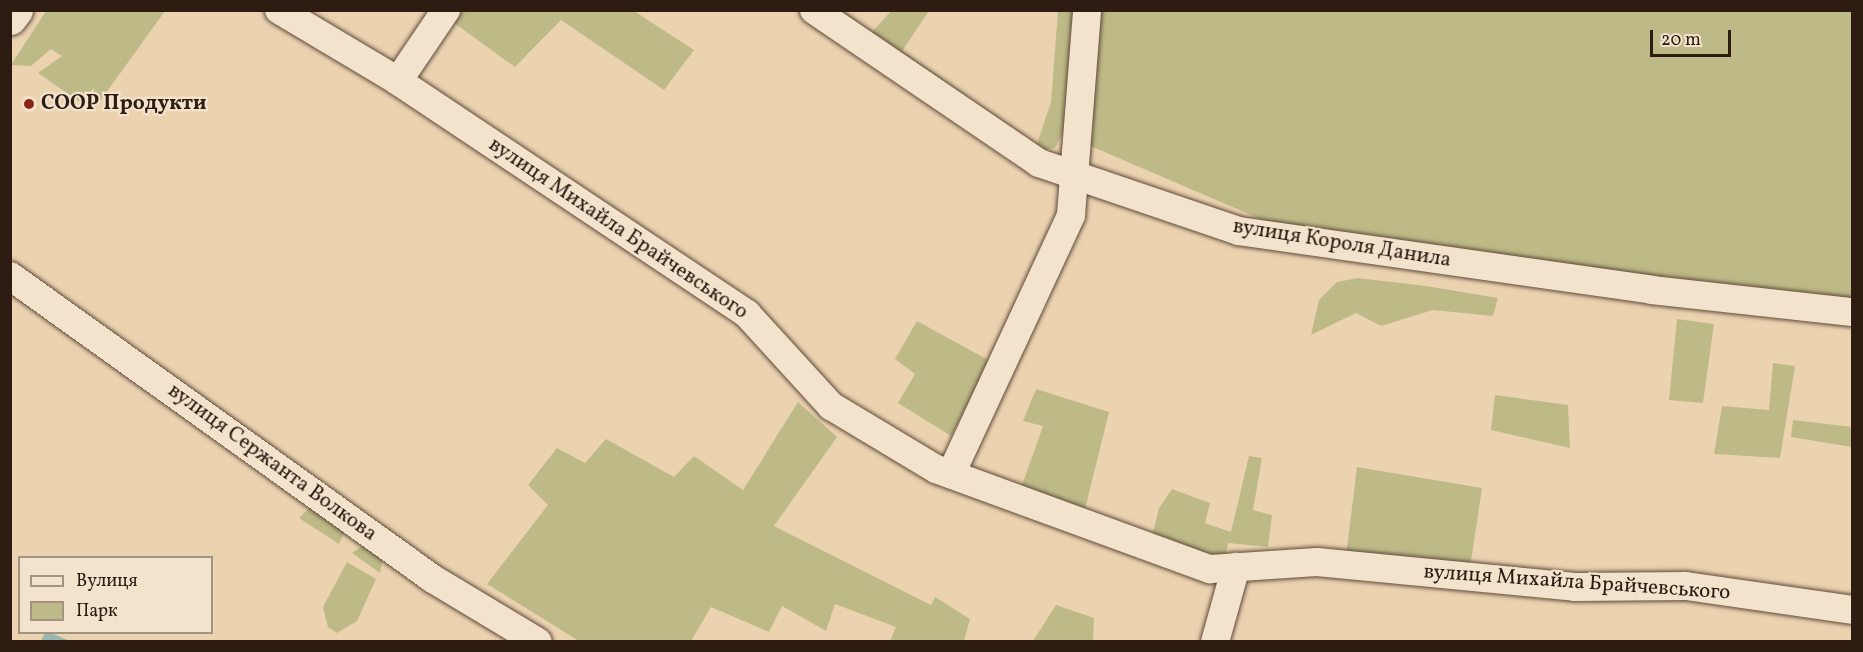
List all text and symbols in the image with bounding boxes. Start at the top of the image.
scale bar [1653,18,1734,56]
text: 20 m [1661,28,1701,53]
place label: СООР Продукти [41,91,207,117]
marker: СООР Продукти [22,97,36,111]
street label: вулиця Михайла Брайчевського [484,133,752,325]
street label: вулиця Короля Данила [1231,214,1453,274]
street label: вулиця Сержанта Волкова [163,379,381,547]
legend [18,556,213,634]
street label: вулиця Михайла Брайчевського [1423,560,1731,606]
text: Вулиця [76,569,138,594]
text: Парк [76,599,118,624]

